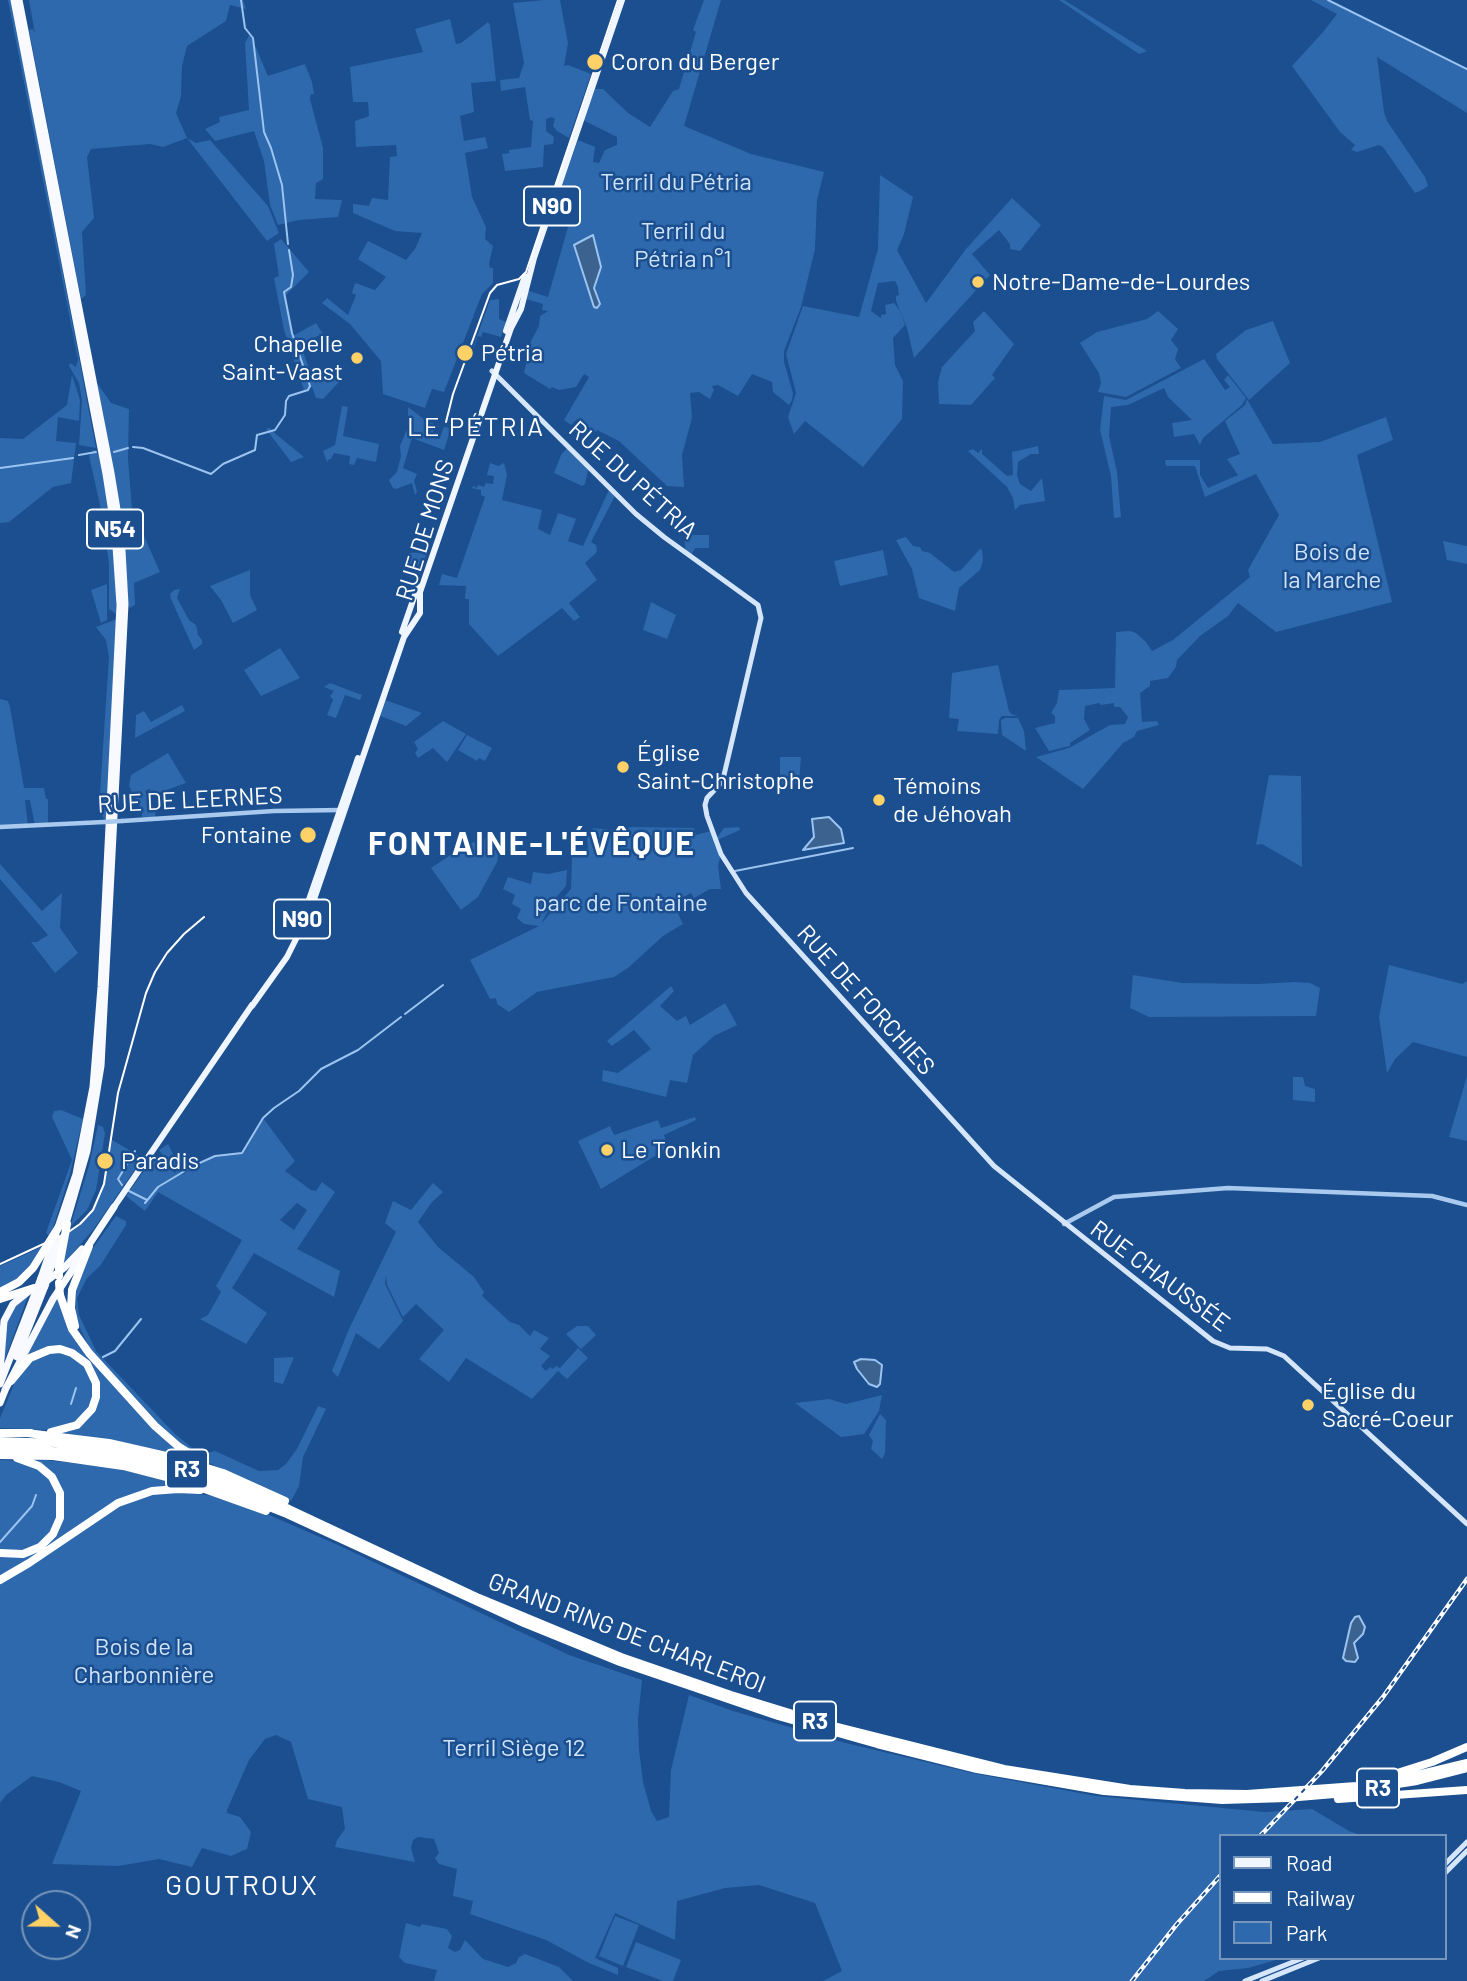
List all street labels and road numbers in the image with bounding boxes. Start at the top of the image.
road number: N90 [524,186,580,226]
street label: RUE DU PÉTRIA [563,415,703,545]
street label: RUE DE MONS [390,456,460,604]
road number: N54 [87,509,143,548]
street label: RUE DE LEERNES [97,781,283,819]
road number: N90 [274,900,330,938]
street label: RUE DE FORCHIES [791,919,941,1081]
street label: RUE CHAUSSÉE [1085,1214,1235,1338]
road number: R3 [166,1450,208,1488]
street label: GRAND RING DE CHARLEROI [484,1567,770,1699]
road number: R3 [794,1702,836,1740]
road number: R3 [1357,1768,1399,1808]

